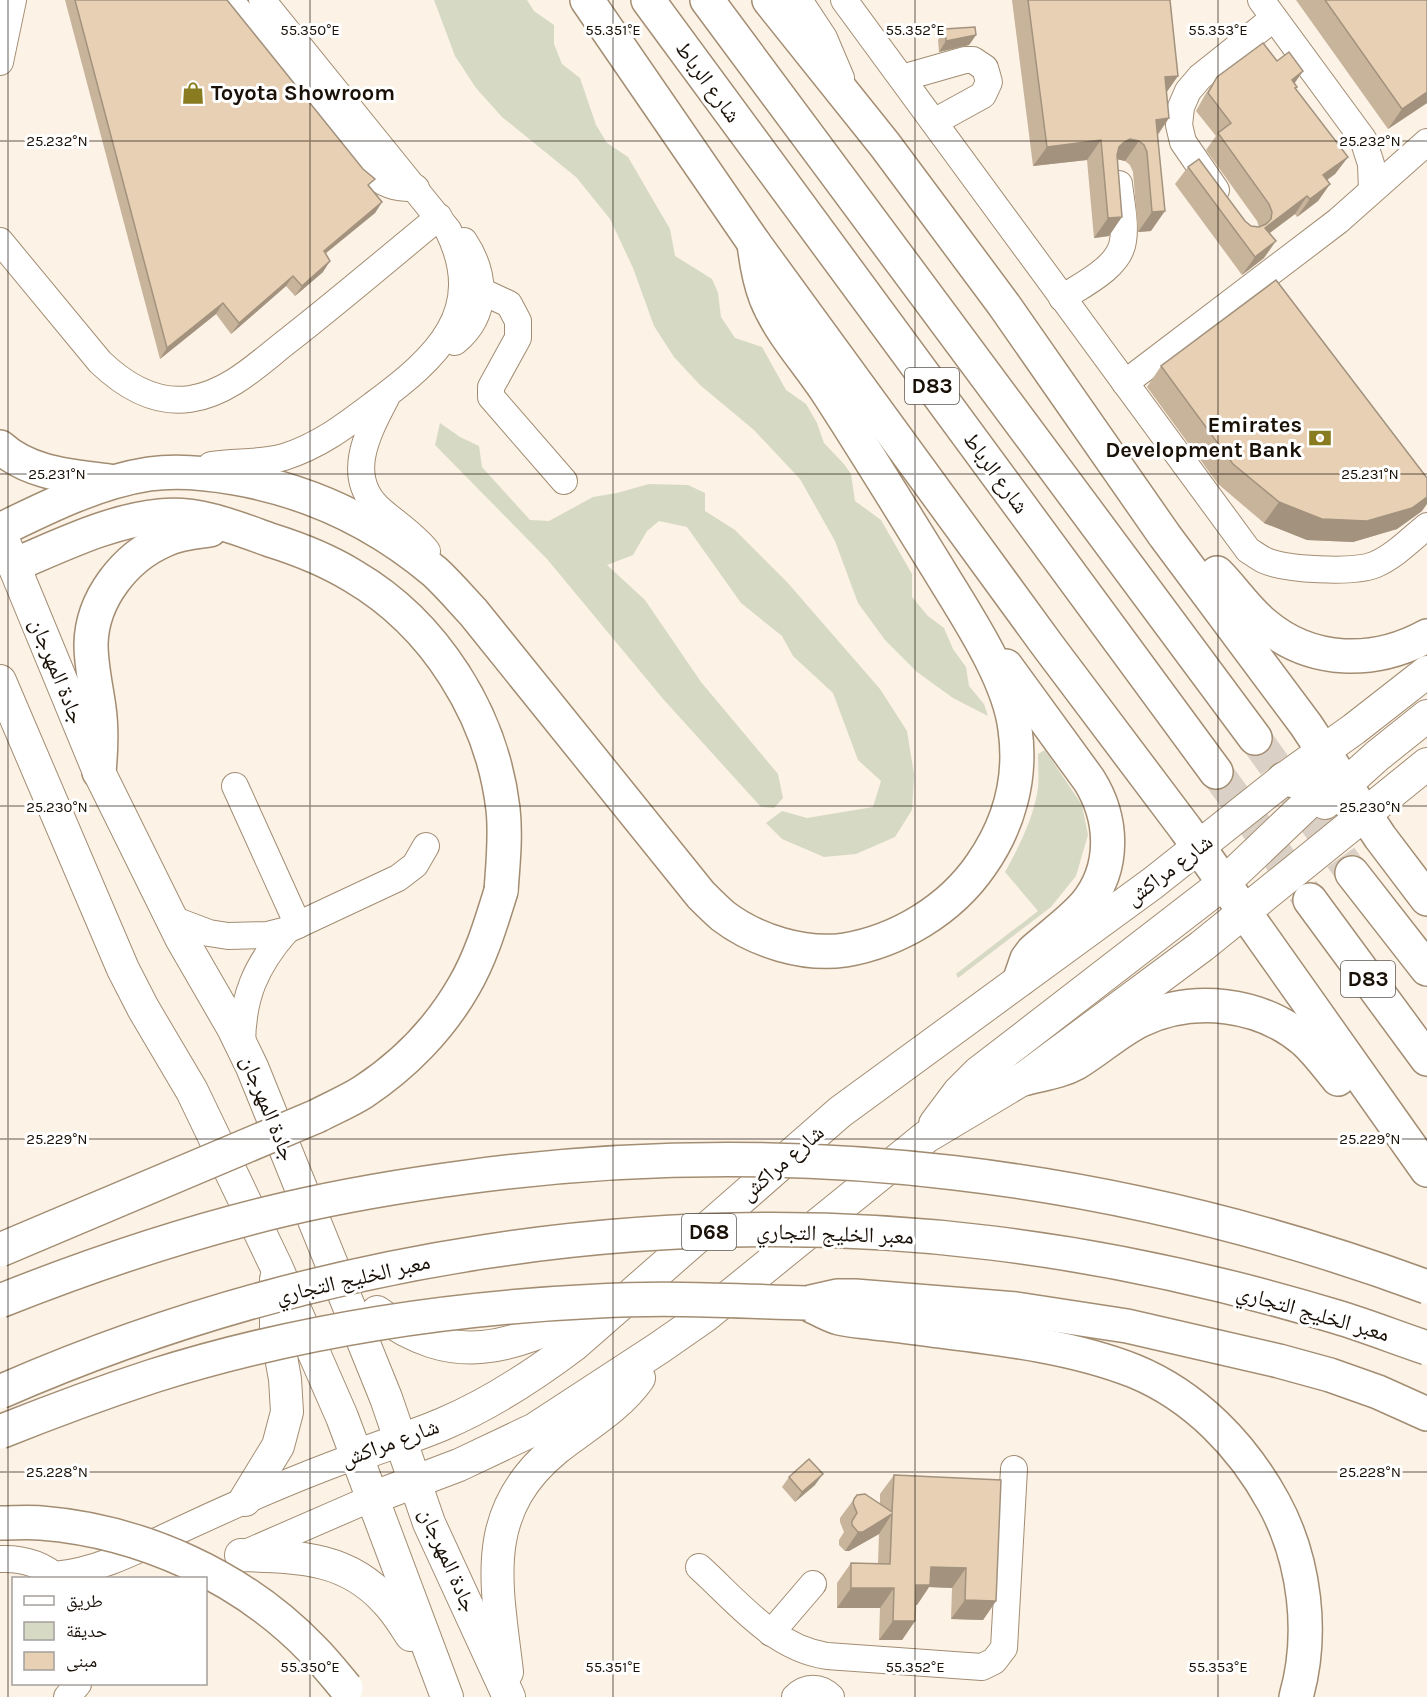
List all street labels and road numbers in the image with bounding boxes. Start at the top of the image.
street label: شارع الرباط [670,36,746,128]
road number: D83 [905,368,959,404]
street label: شارع الرباط [958,427,1034,519]
street label: جادة المهرجان [24,614,90,728]
street label: شارع مراكش [1120,829,1218,911]
road number: D83 [1341,961,1395,997]
street label: جادة المهرجان [235,1051,301,1165]
street label: شارع مراكش [735,1119,829,1207]
road number: D68 [682,1214,736,1250]
street label: معبر الخليج التجاري [756,1218,914,1253]
street label: معبر الخليج التجاري [273,1249,433,1313]
street label: معبر الخليج التجاري [1233,1279,1392,1351]
street label: شارع مراكش [337,1413,443,1473]
street label: جادة المهرجان [413,1504,483,1616]

